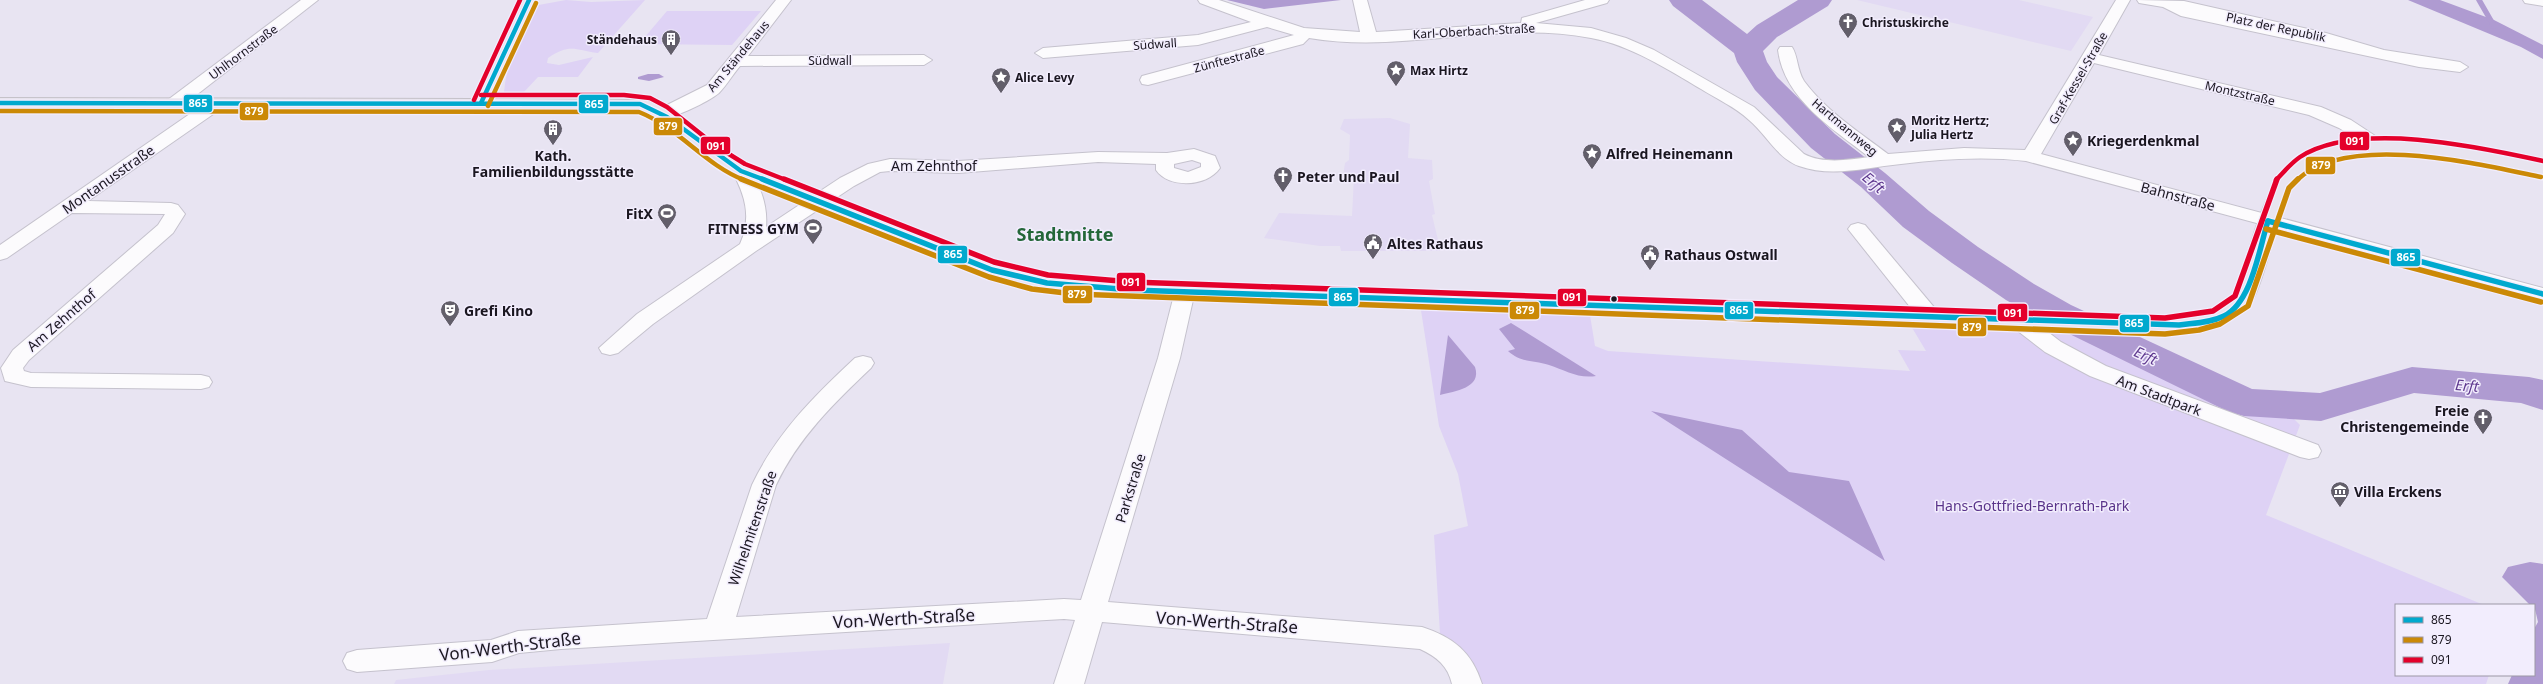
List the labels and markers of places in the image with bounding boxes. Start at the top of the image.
church icon: Christuskirche [1837,11,1859,39]
place label: Christuskirche [1862,14,1949,31]
building icon: Ständehaus [660,28,682,56]
place label: Ständehaus [587,31,657,48]
place icon: Max Hirtz [1385,59,1407,87]
place label: Max Hirtz [1410,62,1468,79]
place icon: Alice Levy [990,66,1012,94]
place label: Alice Levy [1015,69,1074,86]
place label: Moritz Hertz; Julia Hertz [1910,112,1989,143]
place icon: Moritz Hertz; Julia Hertz [1886,116,1908,144]
building icon: Kath. Familienbildungsstätte [542,118,564,146]
place icon: Kriegerdenkmal [2062,129,2084,157]
place label: Kriegerdenkmal [2087,131,2199,150]
place icon: Alfred Heinemann [1581,142,1603,170]
place label: Alfred Heinemann [1606,144,1733,163]
place label: Kath. Familienbildungsstätte [472,146,634,181]
church icon: Peter und Paul [1272,165,1294,193]
place label: Peter und Paul [1297,167,1399,186]
sports icon: FitX [656,202,678,230]
place label: FitX [626,204,654,223]
sports icon: FITNESS GYM [802,217,824,245]
place label: FITNESS GYM [707,219,799,238]
public building icon: Altes Rathaus [1362,232,1384,260]
place label: Altes Rathaus [1387,234,1483,253]
public building icon: Rathaus Ostwall [1639,243,1661,271]
place label: Rathaus Ostwall [1664,245,1778,264]
unlabelled marker [1609,294,1619,304]
theatre icon: Grefi Kino [439,299,461,327]
place label: Grefi Kino [464,301,533,320]
place label: Freie Christengemeinde [2340,401,2469,436]
church icon: Freie Christengemeinde [2472,407,2494,435]
museum icon: Villa Erckens [2329,480,2351,508]
place label: Villa Erckens [2354,482,2442,501]

